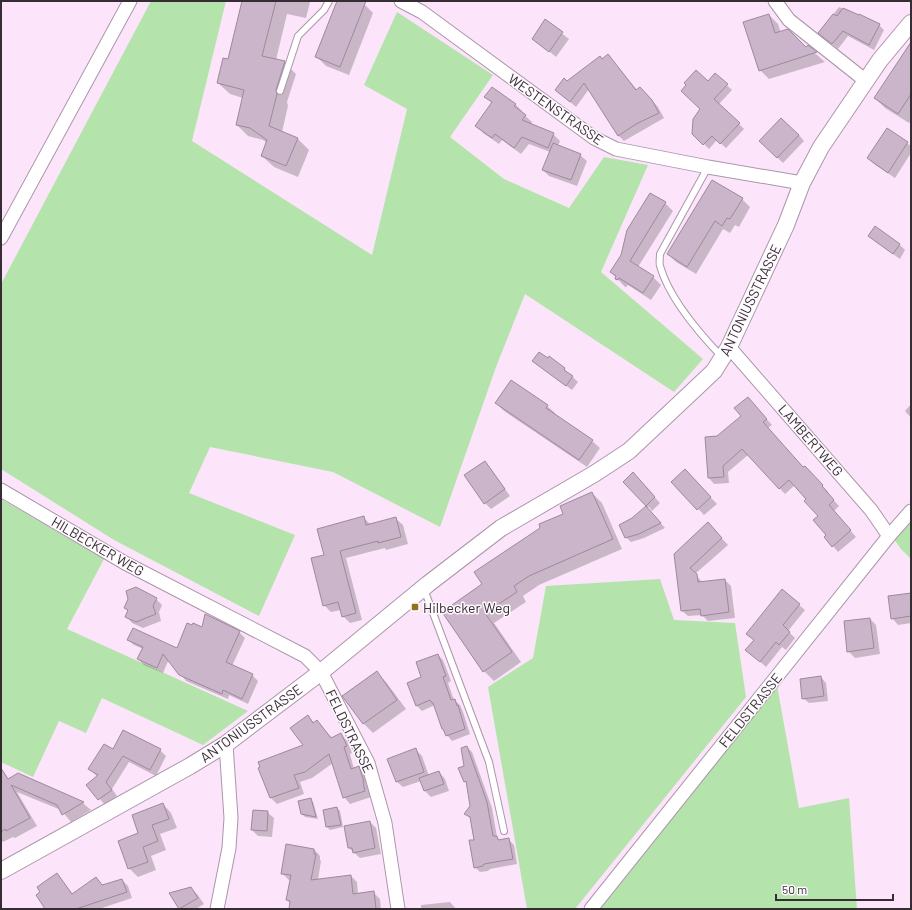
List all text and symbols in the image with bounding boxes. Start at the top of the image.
street label: WESTENSTRASSE [505,70,607,148]
street label: ANTONIUSSTRASSE [716,241,784,359]
street label: LAMBERTWEG [775,400,847,480]
street label: HILBECKER WEG [49,513,147,579]
place label: Hilbecker Weg [423,599,510,616]
marker: Hilbecker Weg [410,602,420,612]
street label: FELDSTRASSE [715,669,785,751]
street label: ANTONIUSSTRASSE [197,680,305,766]
street label: FELDSTRASSE [322,686,378,776]
scale bar [776,876,893,902]
text: 50 m [782,882,807,896]

